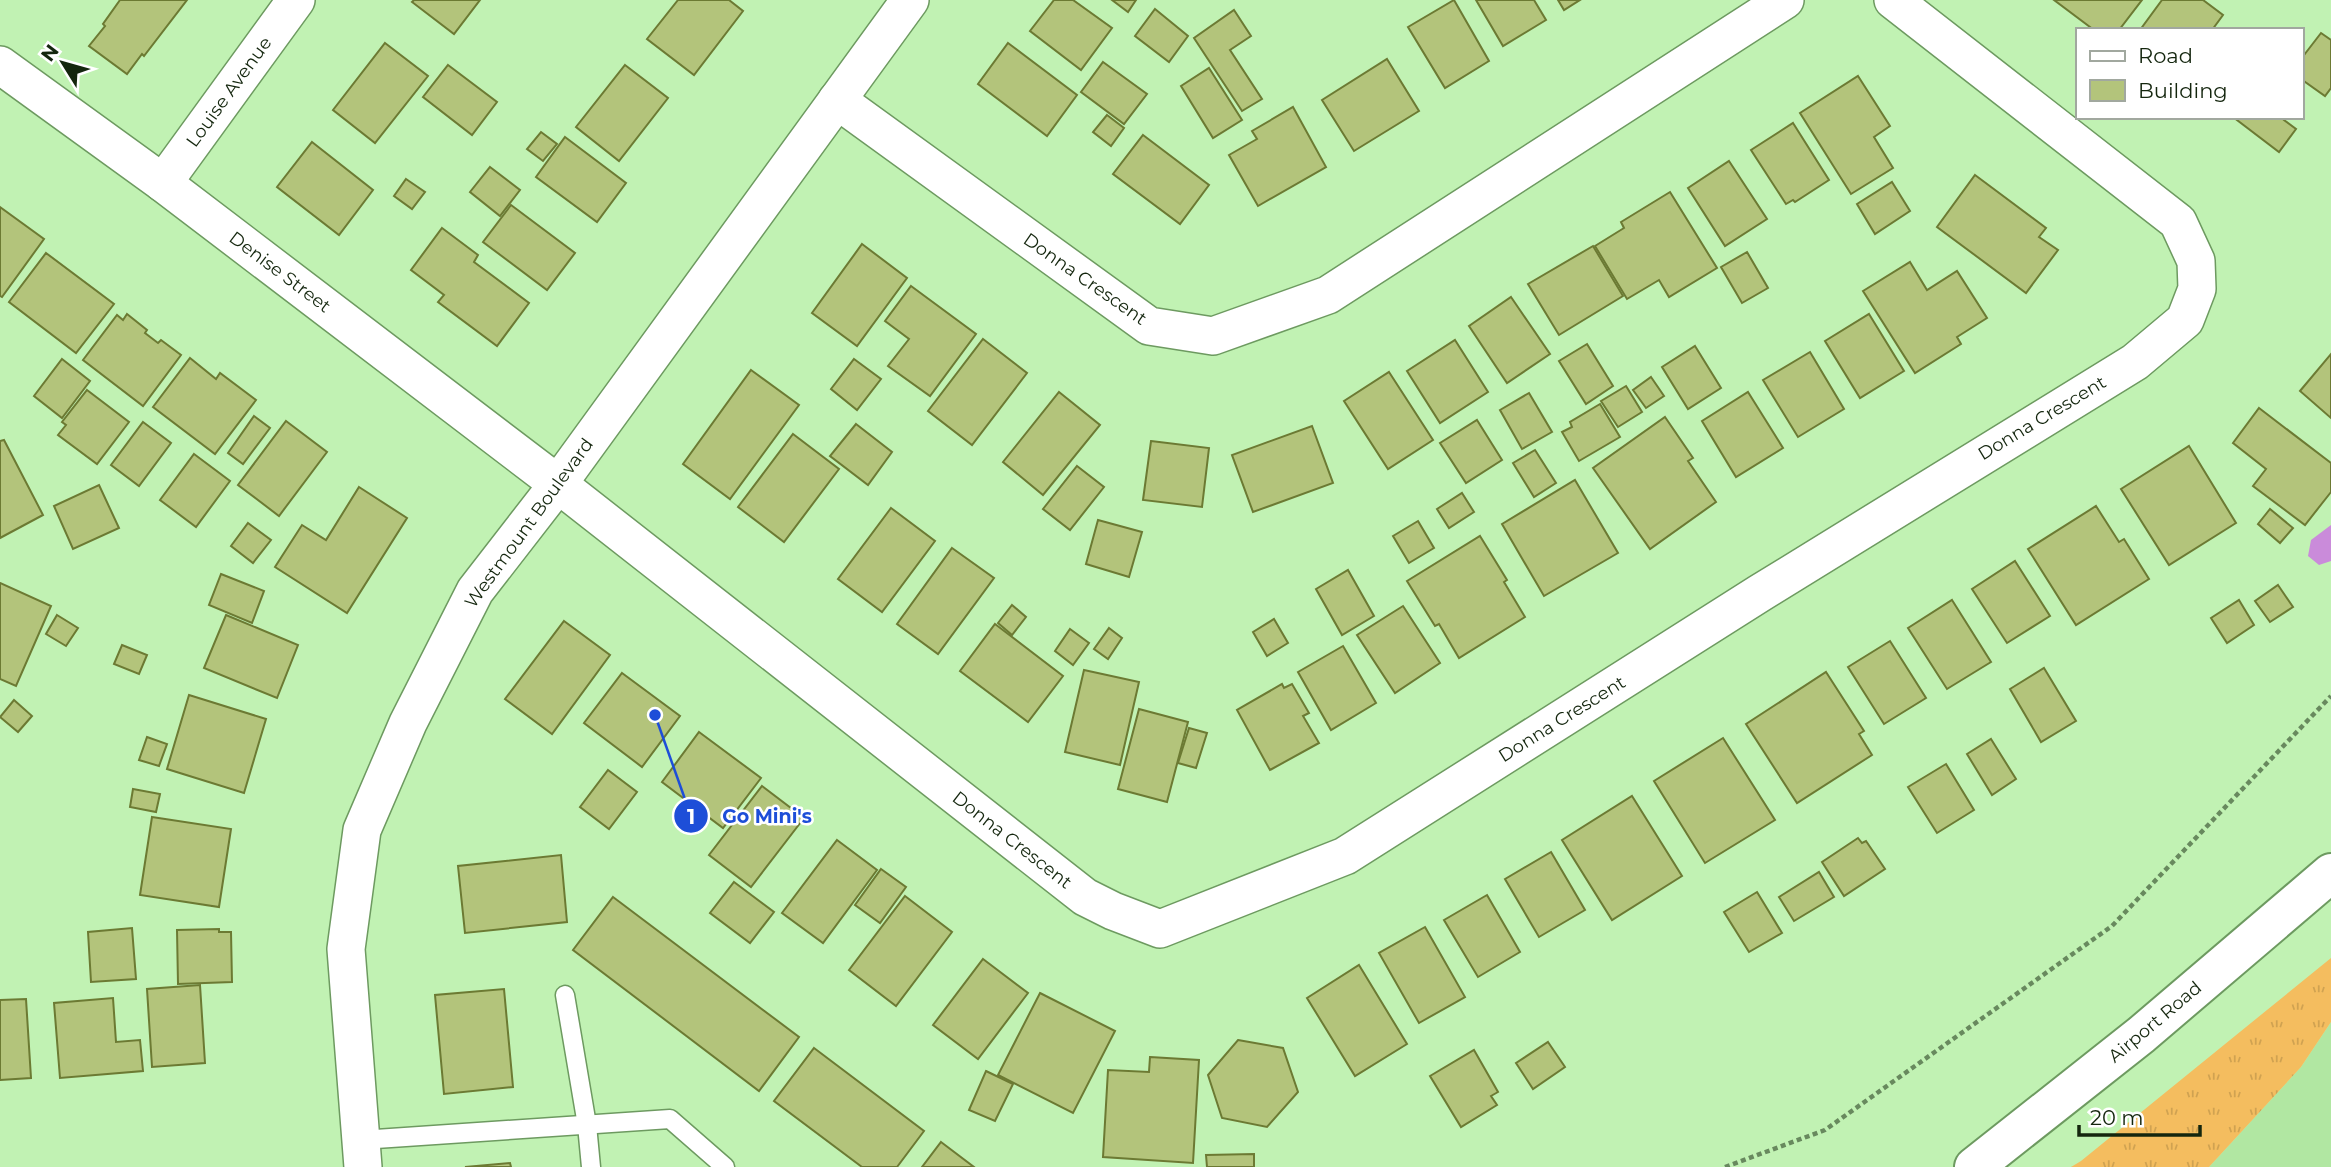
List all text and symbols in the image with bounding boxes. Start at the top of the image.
north arrow [28,28,98,98]
legend [2076,28,2303,119]
street label: Louise Avenue [182,32,276,151]
text: N [36,40,64,66]
text: Road [2138,43,2193,68]
text: Building [2138,78,2228,103]
street label: Denise Street [225,227,335,317]
street label: Donna Crescent [1019,228,1151,330]
street label: Donna Crescent [1974,371,2110,465]
street label: Westmount Boulevard [460,434,598,612]
street label: Donna Crescent [1494,671,1630,767]
street label: Donna Crescent [948,787,1076,893]
callout: Go Mini's [673,796,826,836]
text: 1 [687,804,695,829]
text: Go Mini's [722,805,812,828]
street label: Airport Road [2104,977,2206,1067]
scale bar [2079,1094,2200,1138]
text: 20 m [2090,1105,2144,1130]

